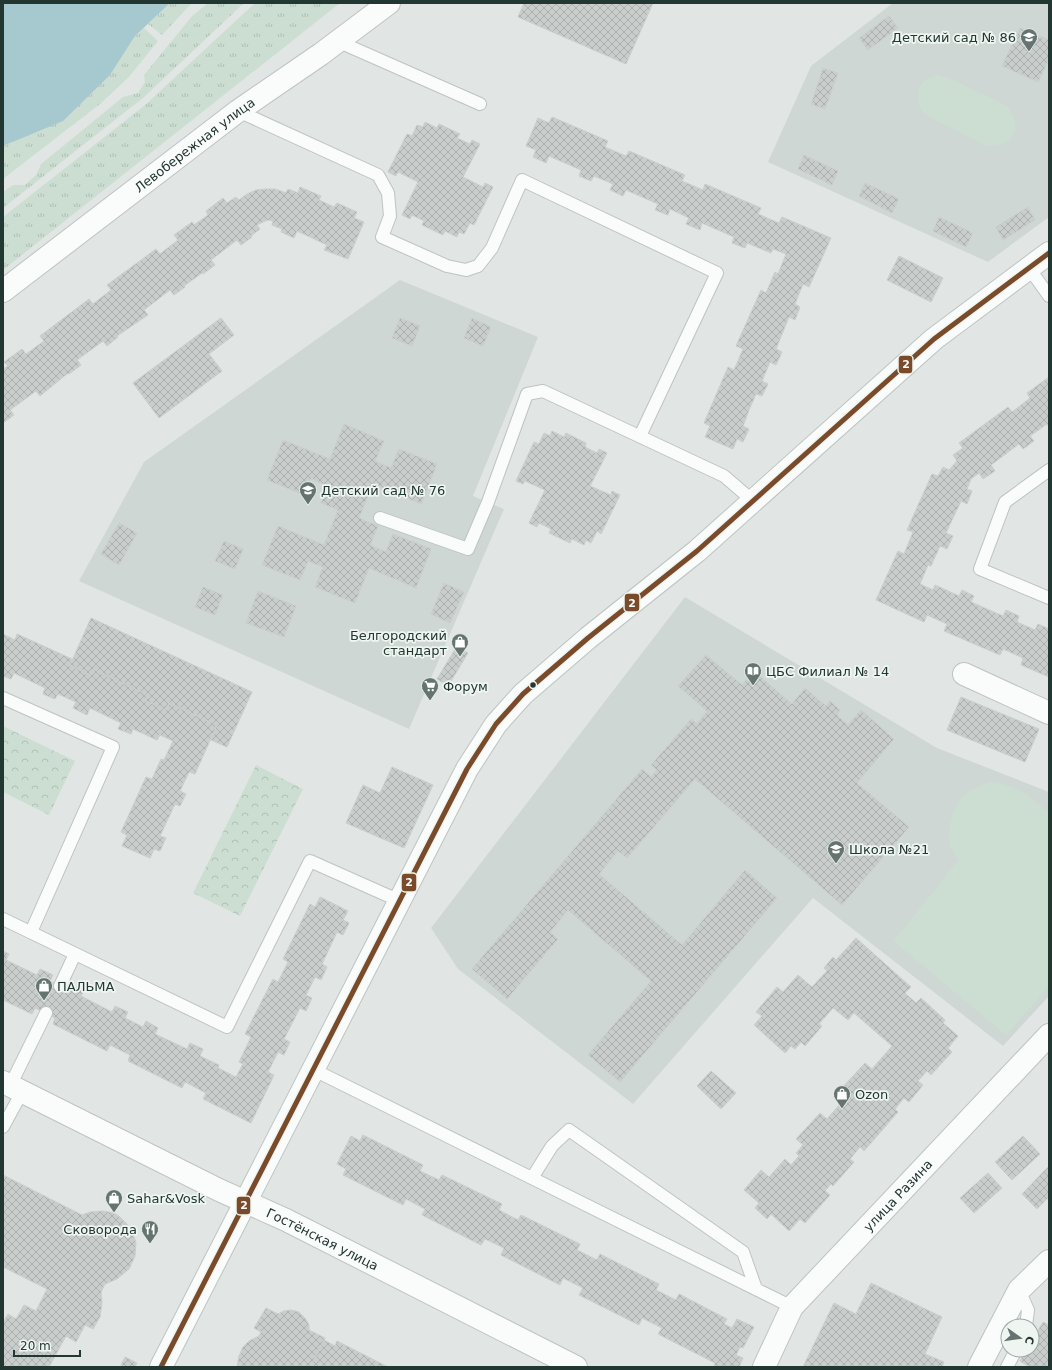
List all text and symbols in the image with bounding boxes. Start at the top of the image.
school or university icon: Детский сад № 86 [1019,27,1039,52]
place label: Детский сад № 86 [892,30,1016,45]
street label: Левобережная улица [132,95,258,196]
line badge: 2 [898,355,913,374]
text: 2 [902,358,910,371]
school or university icon: Детский сад № 76 [298,480,318,505]
place label: Детский сад № 76 [321,483,445,498]
line badge: 2 [624,593,640,612]
text: 2 [628,597,636,610]
place label: Белгородский стандарт [350,628,447,658]
shop icon: Белгородский стандарт [450,632,470,657]
library icon: ЦБС Филиал № 14 [743,661,763,686]
place label: ЦБС Филиал № 14 [766,664,889,679]
supermarket icon: Форум [420,676,440,701]
place label: Форум [443,679,488,694]
unlabelled marker [528,680,538,690]
school or university icon: Школа №21 [826,839,846,864]
place label: Школа №21 [849,842,929,857]
line badge: 2 [401,873,417,892]
text: 2 [405,876,413,889]
shop icon: ПАЛЬМА [34,976,54,1001]
place label: ПАЛЬМА [57,979,115,994]
shop icon: Ozon [832,1084,852,1109]
place label: Ozon [855,1087,888,1102]
street label: улица Разина [861,1157,935,1235]
shop icon: Sahar&Vosk [104,1188,124,1213]
place label: Sahar&Vosk [127,1191,206,1206]
line badge: 2 [236,1196,251,1215]
text: 2 [240,1199,248,1212]
street label: Гостёнская улица [264,1205,381,1274]
restaurant icon: Сковорода [140,1219,160,1244]
place label: Сковорода [63,1222,137,1237]
north arrow [1000,1318,1040,1358]
scale bar [14,1332,80,1358]
text: С [1022,1335,1037,1346]
text: 20 m [20,1339,51,1353]

